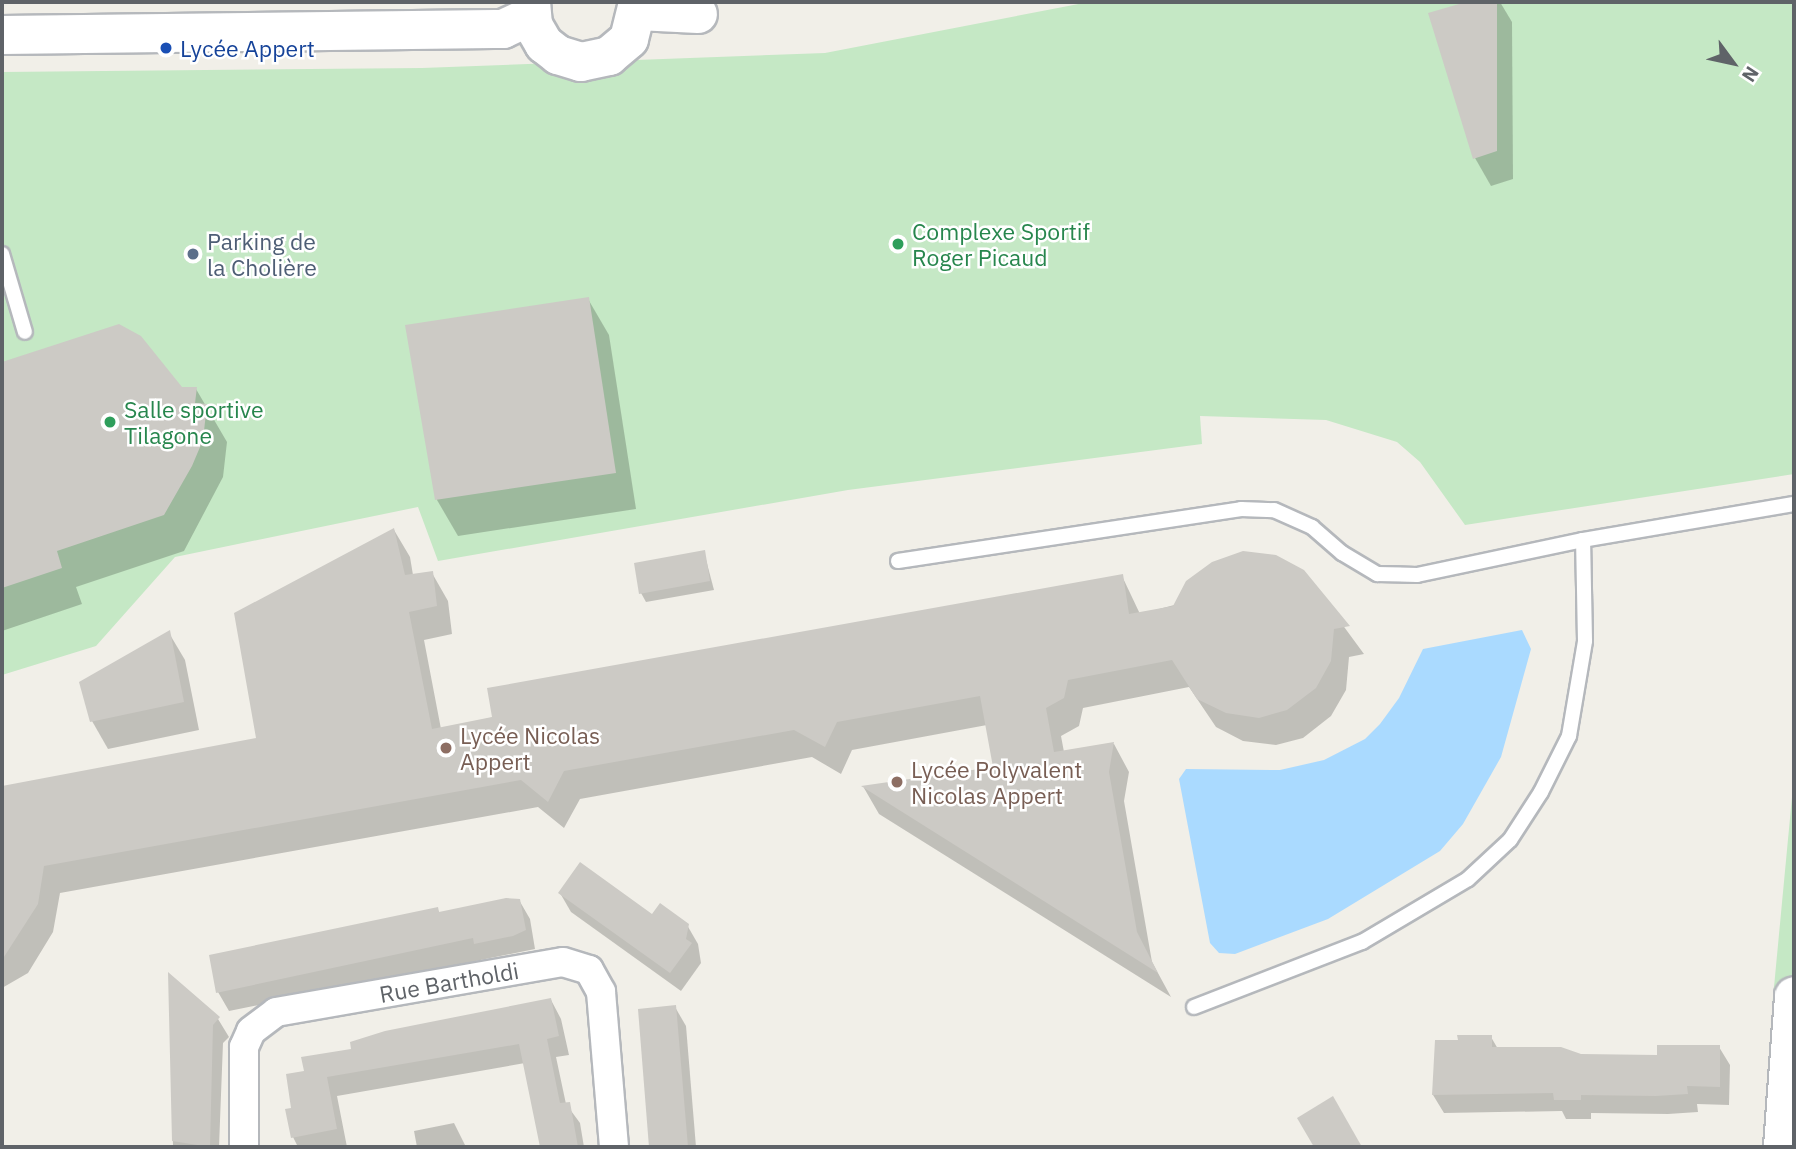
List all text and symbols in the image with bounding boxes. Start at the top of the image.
north arrow [1698,28,1768,98]
place label: Lycée Appert [180,34,315,62]
marker: Lycée Appert [158,40,174,56]
text: N [1737,62,1764,87]
place label: Complexe Sportif Roger Picaud [912,217,1090,271]
place label: Parking de la Cholière [207,227,317,281]
marker: Complexe Sportif Roger Picaud [890,236,906,252]
marker: Parking de la Cholière [185,246,201,262]
place label: Salle sportive Tilagone [124,395,264,449]
marker: Salle sportive Tilagone [102,414,118,430]
place label: Lycée Nicolas Appert [460,721,600,775]
marker: Lycée Nicolas Appert [438,740,454,756]
place label: Lycée Polyvalent Nicolas Appert [911,755,1082,809]
marker: Lycée Polyvalent Nicolas Appert [889,774,905,790]
street label: Rue Bartholdi [377,956,521,1008]

